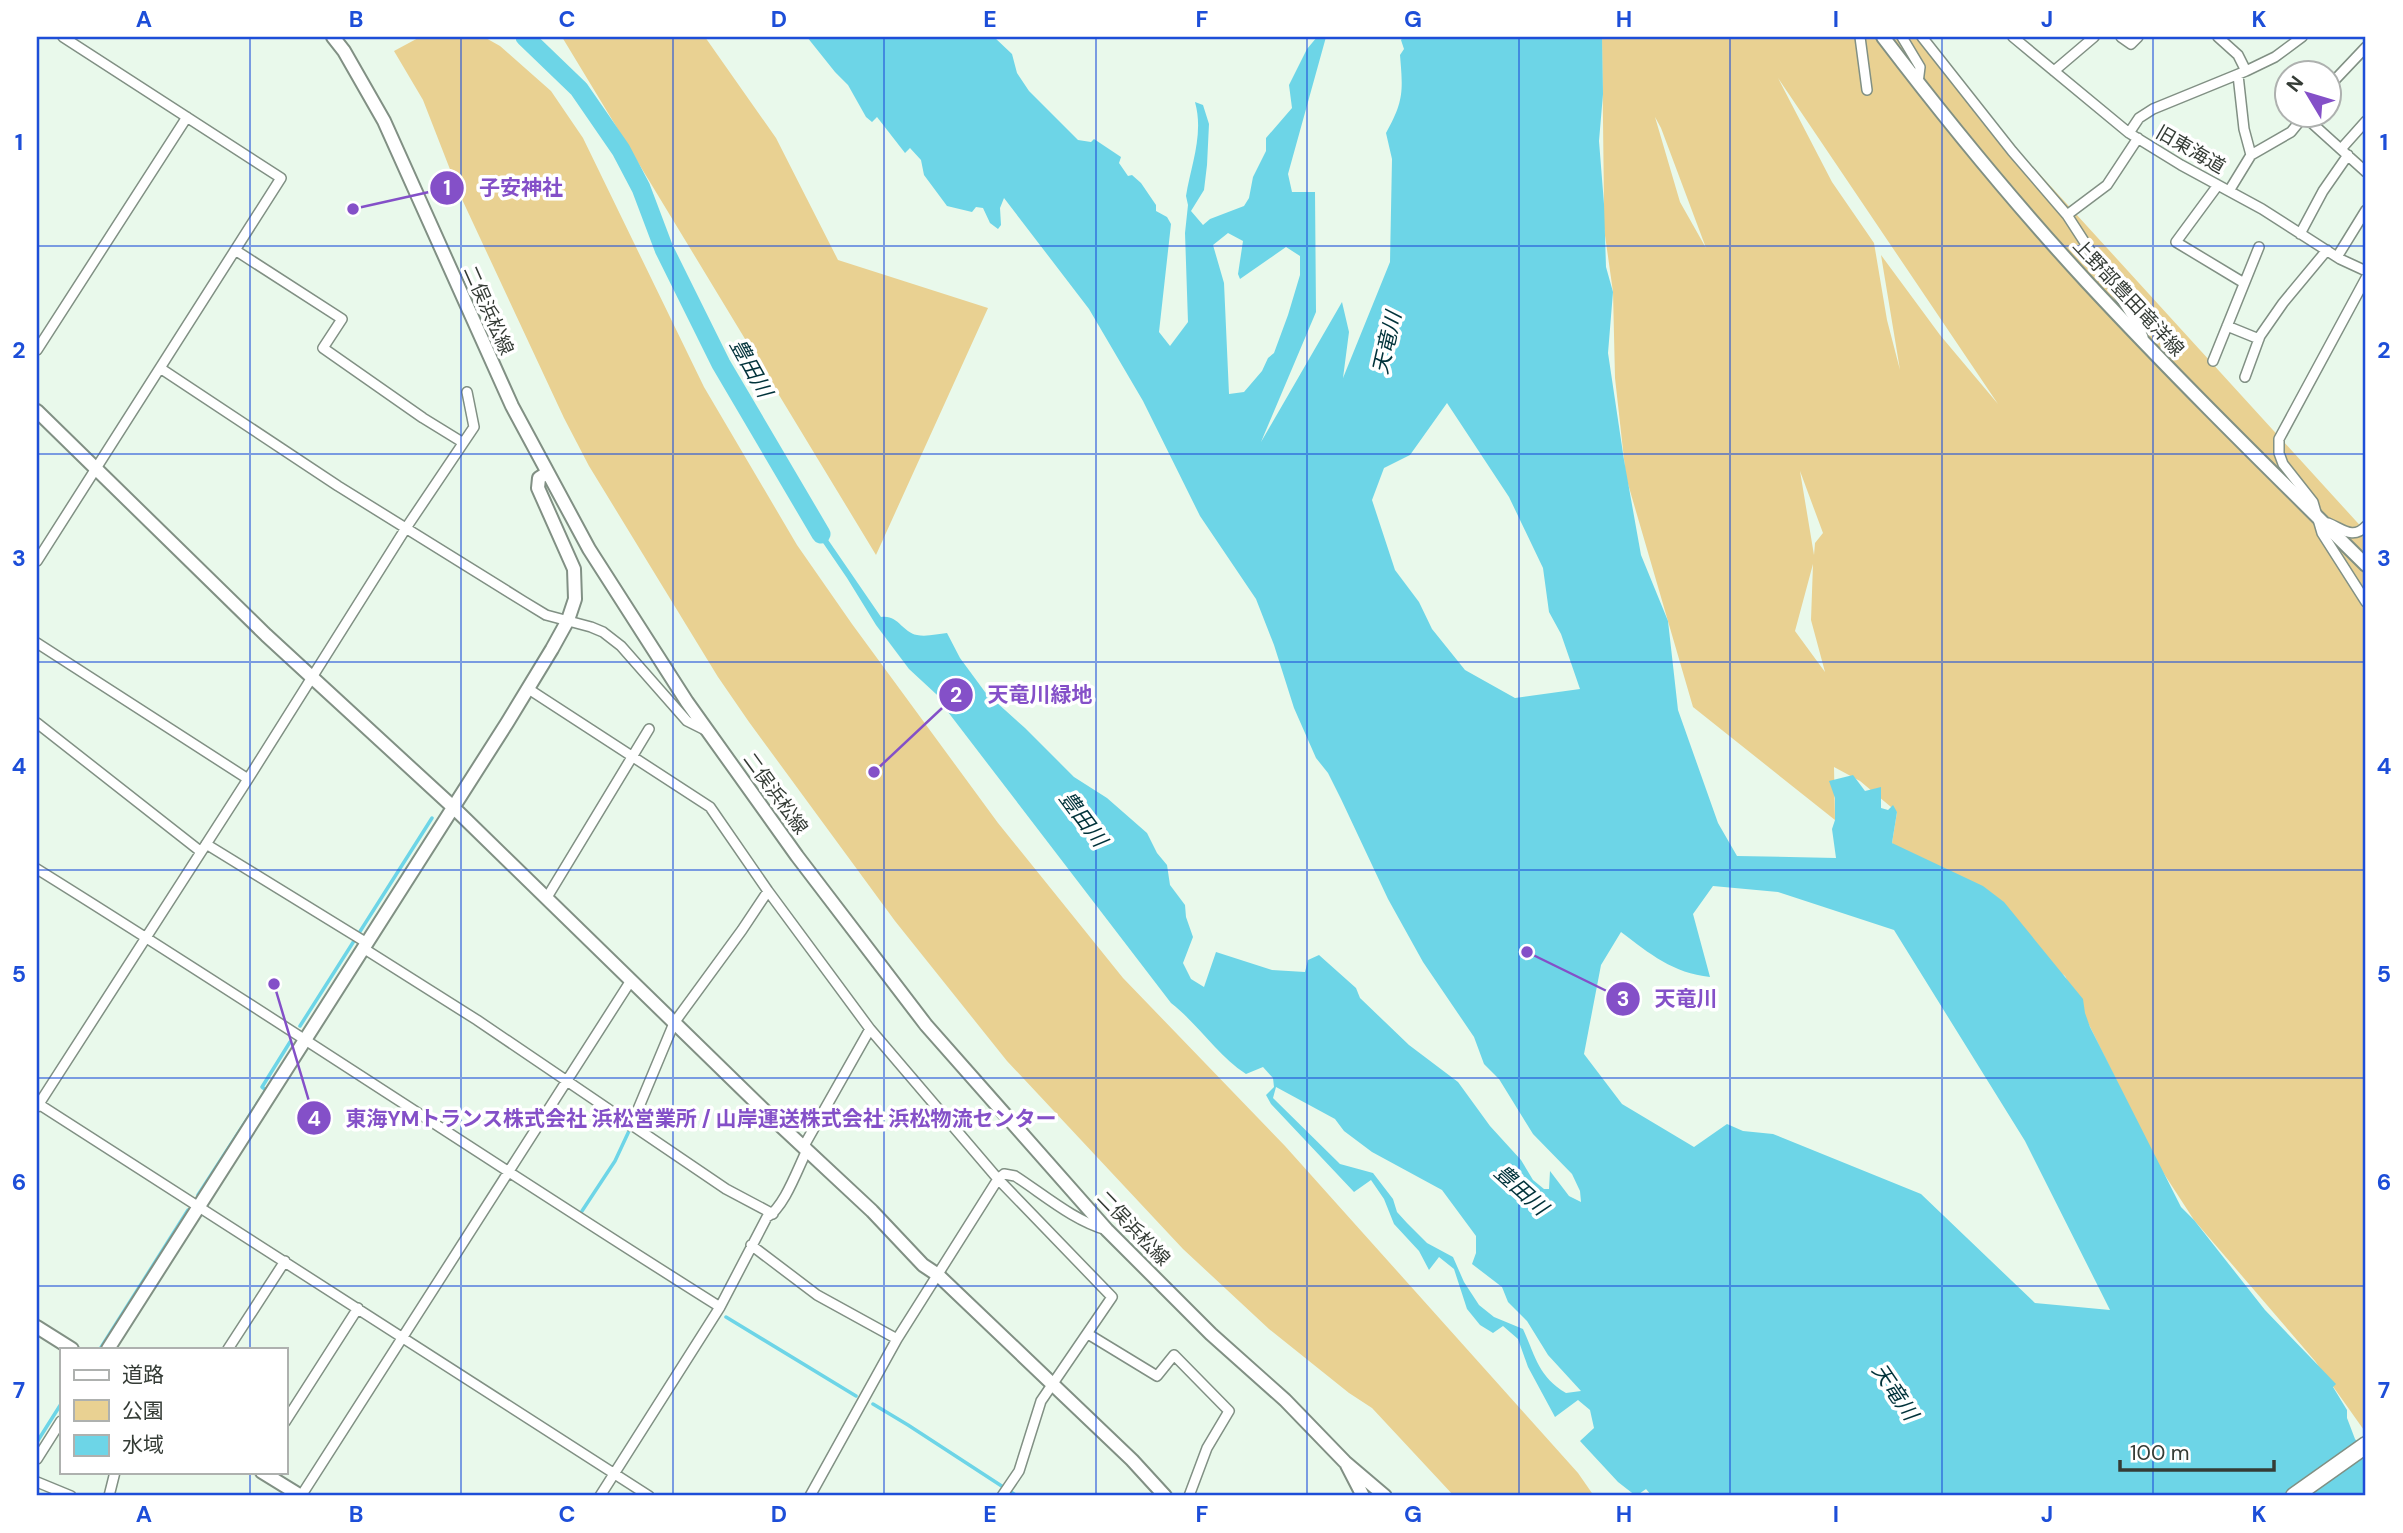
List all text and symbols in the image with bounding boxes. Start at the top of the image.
text: A [136,4,152,34]
text: B [349,4,363,34]
text: C [559,4,575,34]
text: D [771,4,787,34]
text: E [983,4,997,34]
text: F [1196,4,1209,34]
text: G [1404,4,1422,34]
text: H [1616,4,1632,34]
text: I [1833,4,1839,34]
text: J [2041,4,2053,34]
text: K [2251,4,2267,34]
north arrow [2274,60,2344,130]
text: N [2281,71,2309,97]
street label: 旧東海道 [2152,120,2230,179]
text: 1 [15,127,23,157]
text: 1 [2380,127,2388,157]
callout: 子安神社 [430,167,577,209]
text: 1 [443,174,451,202]
text: 子安神社 [479,174,563,202]
street label: 上野部豊田竜洋線 [2068,233,2190,361]
street label: 二俣浜松線 [458,262,519,359]
water label: 天竜川 [1366,307,1408,377]
water label: 豊田川 [723,334,779,404]
text: 2 [12,335,26,365]
text: 2 [2377,335,2391,365]
text: 3 [12,543,26,573]
text: 3 [2377,543,2391,573]
callout: 天竜川緑地 [939,674,1107,716]
text: 2 [950,681,962,709]
text: 天竜川緑地 [988,681,1093,709]
street label: 二俣浜松線 [738,748,814,839]
text: 4 [12,751,27,781]
text: 4 [2377,751,2392,781]
water label: 豊田川 [1053,785,1114,854]
text: 5 [12,959,26,989]
text: 5 [2377,959,2391,989]
callout: 天竜川 [1605,978,1731,1020]
text: 3 [1617,985,1629,1013]
text: 天竜川 [1655,985,1718,1013]
callout: 東海YMトランス株式会社 浜松営業所 / 山岸運送株式会社 浜松物流センター [296,1097,1071,1139]
text: 4 [307,1105,321,1133]
text: 東海YMトランス株式会社 浜松営業所 / 山岸運送株式会社 浜松物流センター [345,1105,1057,1133]
water label: 豊田川 [1488,1159,1555,1223]
text: 6 [12,1167,26,1197]
text: 6 [2377,1167,2391,1197]
street label: 二俣浜松線 [1092,1185,1176,1271]
legend [60,1348,287,1474]
water label: 天竜川 [1866,1358,1925,1428]
text: 道路 [122,1361,164,1389]
text: 7 [13,1375,25,1405]
text: 7 [2378,1375,2390,1405]
text: 公園 [122,1397,164,1425]
scale bar [2120,1428,2274,1472]
text: 水域 [122,1431,164,1459]
text: 100 m [2130,1439,2190,1467]
text: A [136,1499,152,1529]
text: B [349,1499,363,1529]
text: C [559,1499,575,1529]
text: D [771,1499,787,1529]
text: E [983,1499,997,1529]
text: F [1196,1499,1209,1529]
text: G [1404,1499,1422,1529]
text: H [1616,1499,1632,1529]
text: I [1833,1499,1839,1529]
text: J [2041,1499,2053,1529]
text: K [2251,1499,2267,1529]

